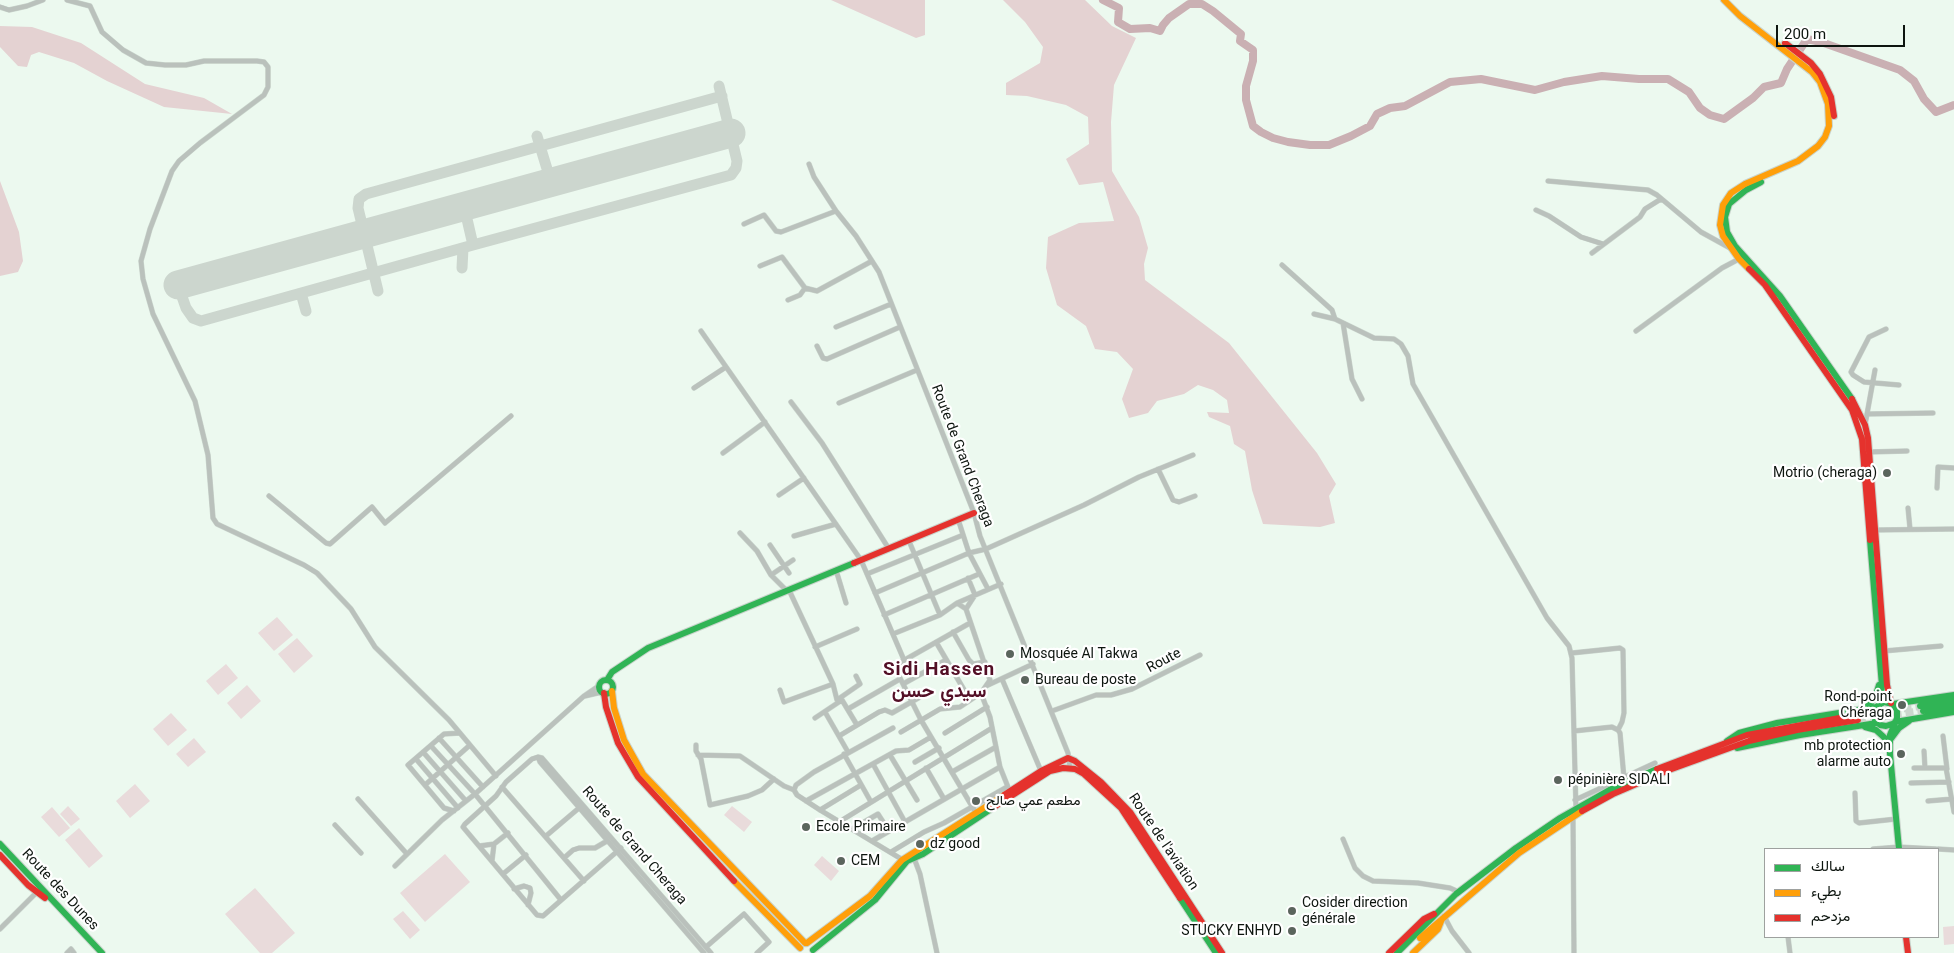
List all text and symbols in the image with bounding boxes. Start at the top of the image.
scale bar [1779,15,1908,47]
text: 200 m [1784,25,1826,43]
street label: Route de Grand Cheraga [927,382,997,530]
place label: Motrio (cheraga) [1773,465,1877,481]
marker: Motrio (cheraga) [1881,467,1893,479]
street label: Route [1144,645,1184,677]
place label: Mosquée Al Takwa [1020,646,1138,662]
marker: Mosquée Al Takwa [1004,648,1016,660]
district label: Sidi Hassen سيدي حسن [882,659,996,703]
place label: Bureau de poste [1035,672,1136,688]
marker: Bureau de poste [1019,674,1031,686]
place label: Rond-point Chéraga [1824,689,1892,722]
marker: Rond-point Chéraga [1896,699,1908,711]
place label: mb protection alarme auto [1804,738,1891,770]
marker: mb protection alarme auto [1895,748,1907,760]
place label: pépinière SIDALI [1568,772,1670,788]
marker: pépinière SIDALI [1552,774,1564,786]
street label: Route de Grand Cheraga [578,783,690,909]
street label: Route de l'aviation [1124,790,1202,894]
place label: مطعم عمي صالح [986,793,1080,809]
marker: مطعم عمي صالح [970,795,982,807]
place label: Ecole Primaire [816,819,906,835]
marker: Ecole Primaire [800,821,812,833]
place label: dz good [930,836,980,852]
marker: dz good [914,838,926,850]
street label: Route des Dunes [18,846,102,934]
legend [1764,848,1939,938]
place label: CEM [851,853,880,869]
marker: CEM [835,855,847,867]
text: سالك [1811,857,1845,875]
text: بطيء [1811,882,1841,900]
place label: Cosider direction générale [1302,895,1408,928]
marker: Cosider direction générale [1286,905,1298,917]
text: مزدحم [1811,907,1850,925]
place label: STUCKY ENHYD [1181,923,1282,939]
marker: STUCKY ENHYD [1286,925,1298,937]

